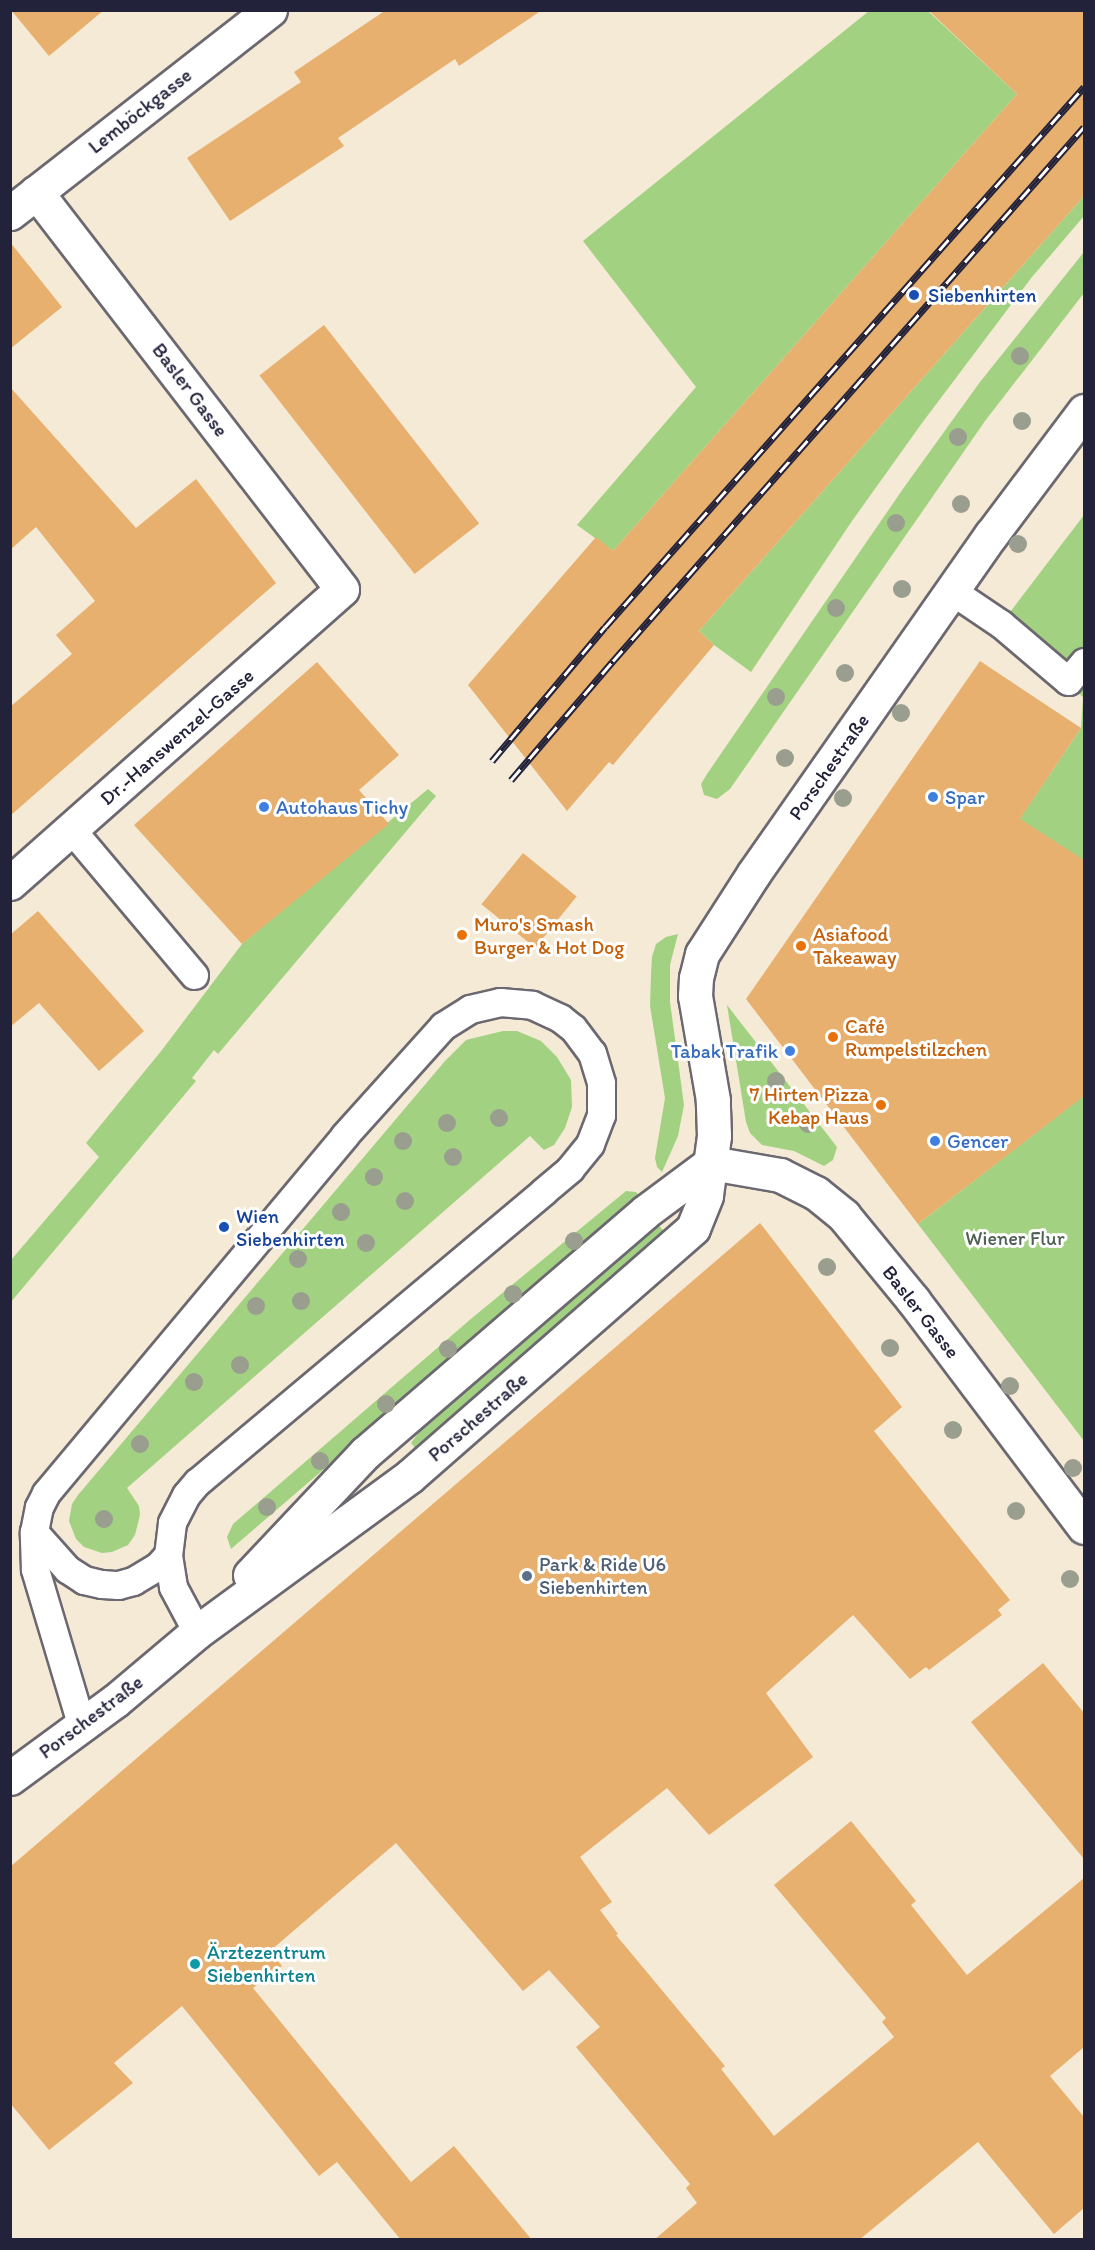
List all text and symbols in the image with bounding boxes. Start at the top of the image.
street label: Lemböckgasse [83,63,197,159]
place label: Siebenhirten [928,283,1037,307]
marker: Siebenhirten [905,286,923,304]
street label: Basler Gasse [147,338,233,442]
street label: Dr.-Hanswenzel-Gasse [95,664,259,810]
street label: Porschestraße [784,709,874,825]
place label: Spar [945,785,985,809]
marker: Spar [926,790,940,804]
place label: Autohaus Tichy [276,795,408,819]
marker: Autohaus Tichy [257,800,271,814]
place label: Muro's Smash Burger & Hot Dog [474,912,625,959]
place label: Asiafood Takeaway [813,922,896,969]
marker: Muro's Smash Burger & Hot Dog [455,928,469,942]
marker: Asiafood Takeaway [794,939,808,953]
place label: Café Rumpelstilzchen [845,1014,987,1061]
marker: Café Rumpelstilzchen [826,1030,840,1044]
place label: Tabak Trafik [672,1039,778,1063]
marker: Tabak Trafik [783,1044,797,1058]
place label: 7 Hirten Pizza Kebap Haus [750,1082,869,1129]
marker: 7 Hirten Pizza Kebap Haus [874,1098,888,1112]
place label: Gencer [947,1129,1008,1153]
marker: Gencer [928,1134,942,1148]
place label: Wien Siebenhirten [236,1204,345,1251]
marker: Wien Siebenhirten [217,1220,231,1234]
park label: Wiener Flur [965,1226,1065,1250]
street label: Basler Gasse [877,1261,965,1363]
street label: Porschestraße [423,1367,533,1467]
place label: Park & Ride U6 Siebenhirten [539,1552,666,1599]
marker: Park & Ride U6 Siebenhirten [520,1569,534,1583]
street label: Porschestraße [34,1670,148,1764]
place label: Ärztezentrum Siebenhirten [207,1940,326,1987]
marker: Ärztezentrum Siebenhirten [188,1957,202,1971]

